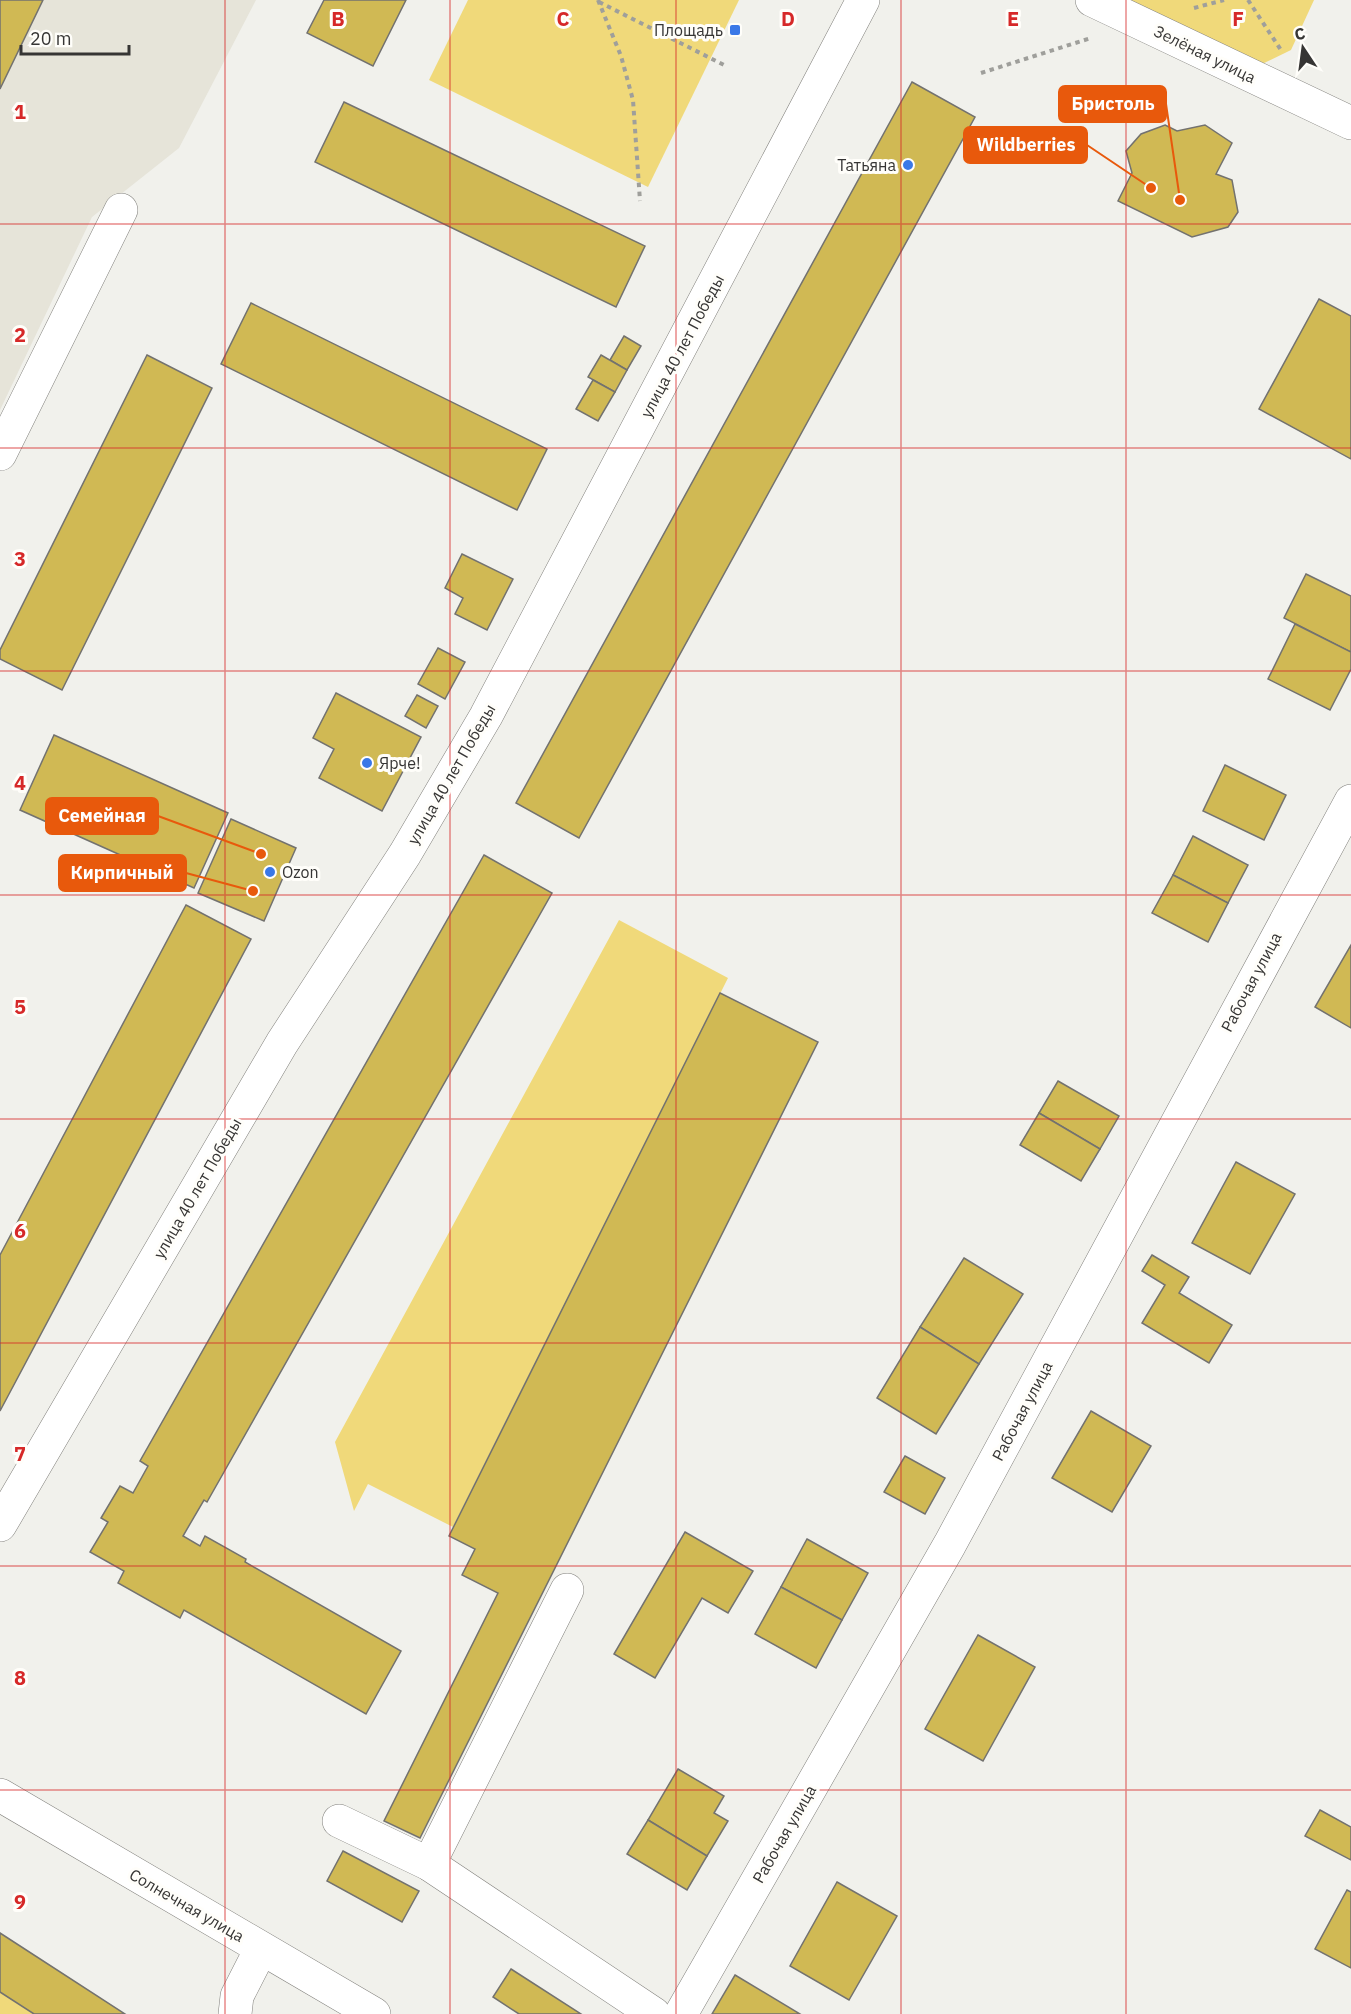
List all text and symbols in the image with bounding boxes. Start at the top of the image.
text: B [331,5,345,32]
text: C [556,5,570,32]
text: D [781,5,795,32]
text: E [1007,5,1019,32]
text: F [1232,5,1244,32]
scale bar [21,18,129,56]
north arrow [1273,18,1333,78]
place label: Площадь [654,20,723,40]
street label: Зелёная улица [1151,21,1260,87]
text: С [1292,22,1307,44]
marker: Площадь [728,23,742,37]
text: 20 m [30,27,72,50]
callout: Бристоль [1059,86,1166,122]
text: Бристоль [1071,92,1155,115]
text: 1 [14,98,26,125]
callout: Wildberries [964,127,1087,163]
text: Wildberries [977,133,1076,156]
place label: Татьяна [837,155,896,175]
marker: Татьяна [901,158,915,172]
street label: улица 40 лет Победы [636,271,728,421]
text: 2 [14,321,26,348]
text: 3 [14,545,26,572]
street label: улица 40 лет Победы [403,700,499,848]
place label: Ярче! [379,753,420,773]
marker: Ярче! [360,756,374,770]
text: 4 [14,769,26,796]
callout: Семейная [46,798,158,834]
text: Семейная [58,804,146,827]
callout: Кирпичный [59,855,186,891]
text: Кирпичный [71,861,173,884]
place label: Ozon [282,862,319,882]
marker: Ozon [263,865,277,879]
street label: Рабочая улица [1216,928,1286,1035]
text: 5 [14,993,26,1020]
street label: улица 40 лет Победы [149,1114,245,1262]
text: 6 [14,1217,26,1244]
street label: Рабочая улица [987,1357,1057,1464]
text: 7 [14,1440,26,1467]
text: 8 [14,1664,26,1691]
street label: Рабочая улица [748,1781,820,1887]
street label: Солнечная улица [126,1864,248,1946]
text: 9 [14,1888,26,1915]

